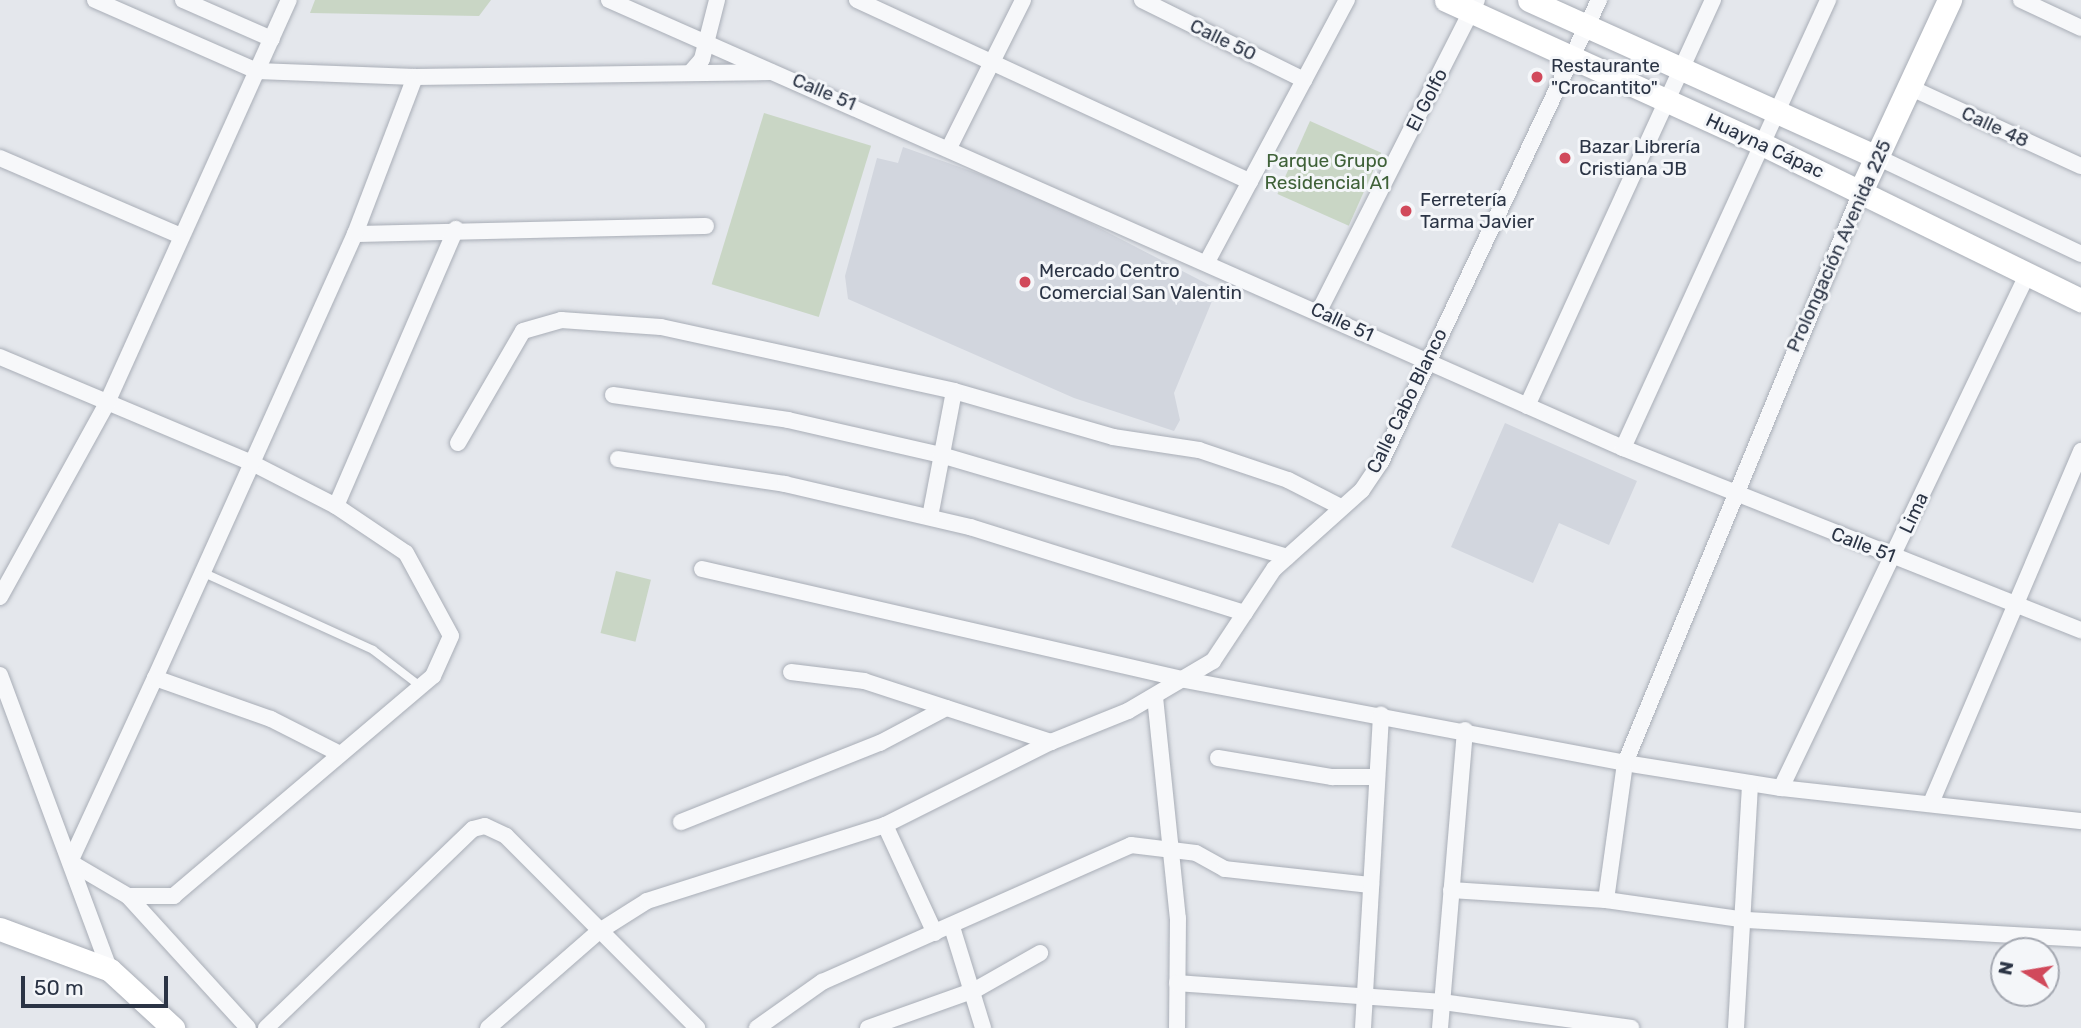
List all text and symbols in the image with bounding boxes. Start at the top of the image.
street label: Calle 50 [1186,14,1260,66]
place label: Restaurante "Crocantito" [1551,55,1660,99]
street label: El Golfo [1402,65,1452,135]
street label: Calle 51 [789,68,859,116]
marker: Restaurante "Crocantito" [1529,69,1545,85]
street label: Calle 48 [1958,102,2032,152]
street label: Huayna Cápac [1702,109,1828,183]
place label: Bazar Librería Cristiana JB [1579,136,1701,180]
street label: Prolongación Avenida 225 [1782,136,1896,356]
park label: Parque Grupo Residencial A1 [1264,150,1390,194]
marker: Bazar Librería Cristiana JB [1557,150,1573,166]
place label: Ferretería Tarma Javier [1420,189,1534,233]
marker: Ferretería Tarma Javier [1398,203,1414,219]
place label: Mercado Centro Comercial San Valentin [1039,260,1242,304]
marker: Mercado Centro Comercial San Valentin [1017,274,1033,290]
street label: Calle 51 [1307,298,1377,346]
street label: Calle Cabo Blanco [1362,325,1452,477]
street label: Lima [1895,489,1933,537]
street label: Calle 51 [1828,522,1898,568]
north arrow [1990,937,2060,1007]
text: N [1993,959,2018,977]
scale bar [24,962,172,1006]
text: 50 m [34,975,84,1000]

